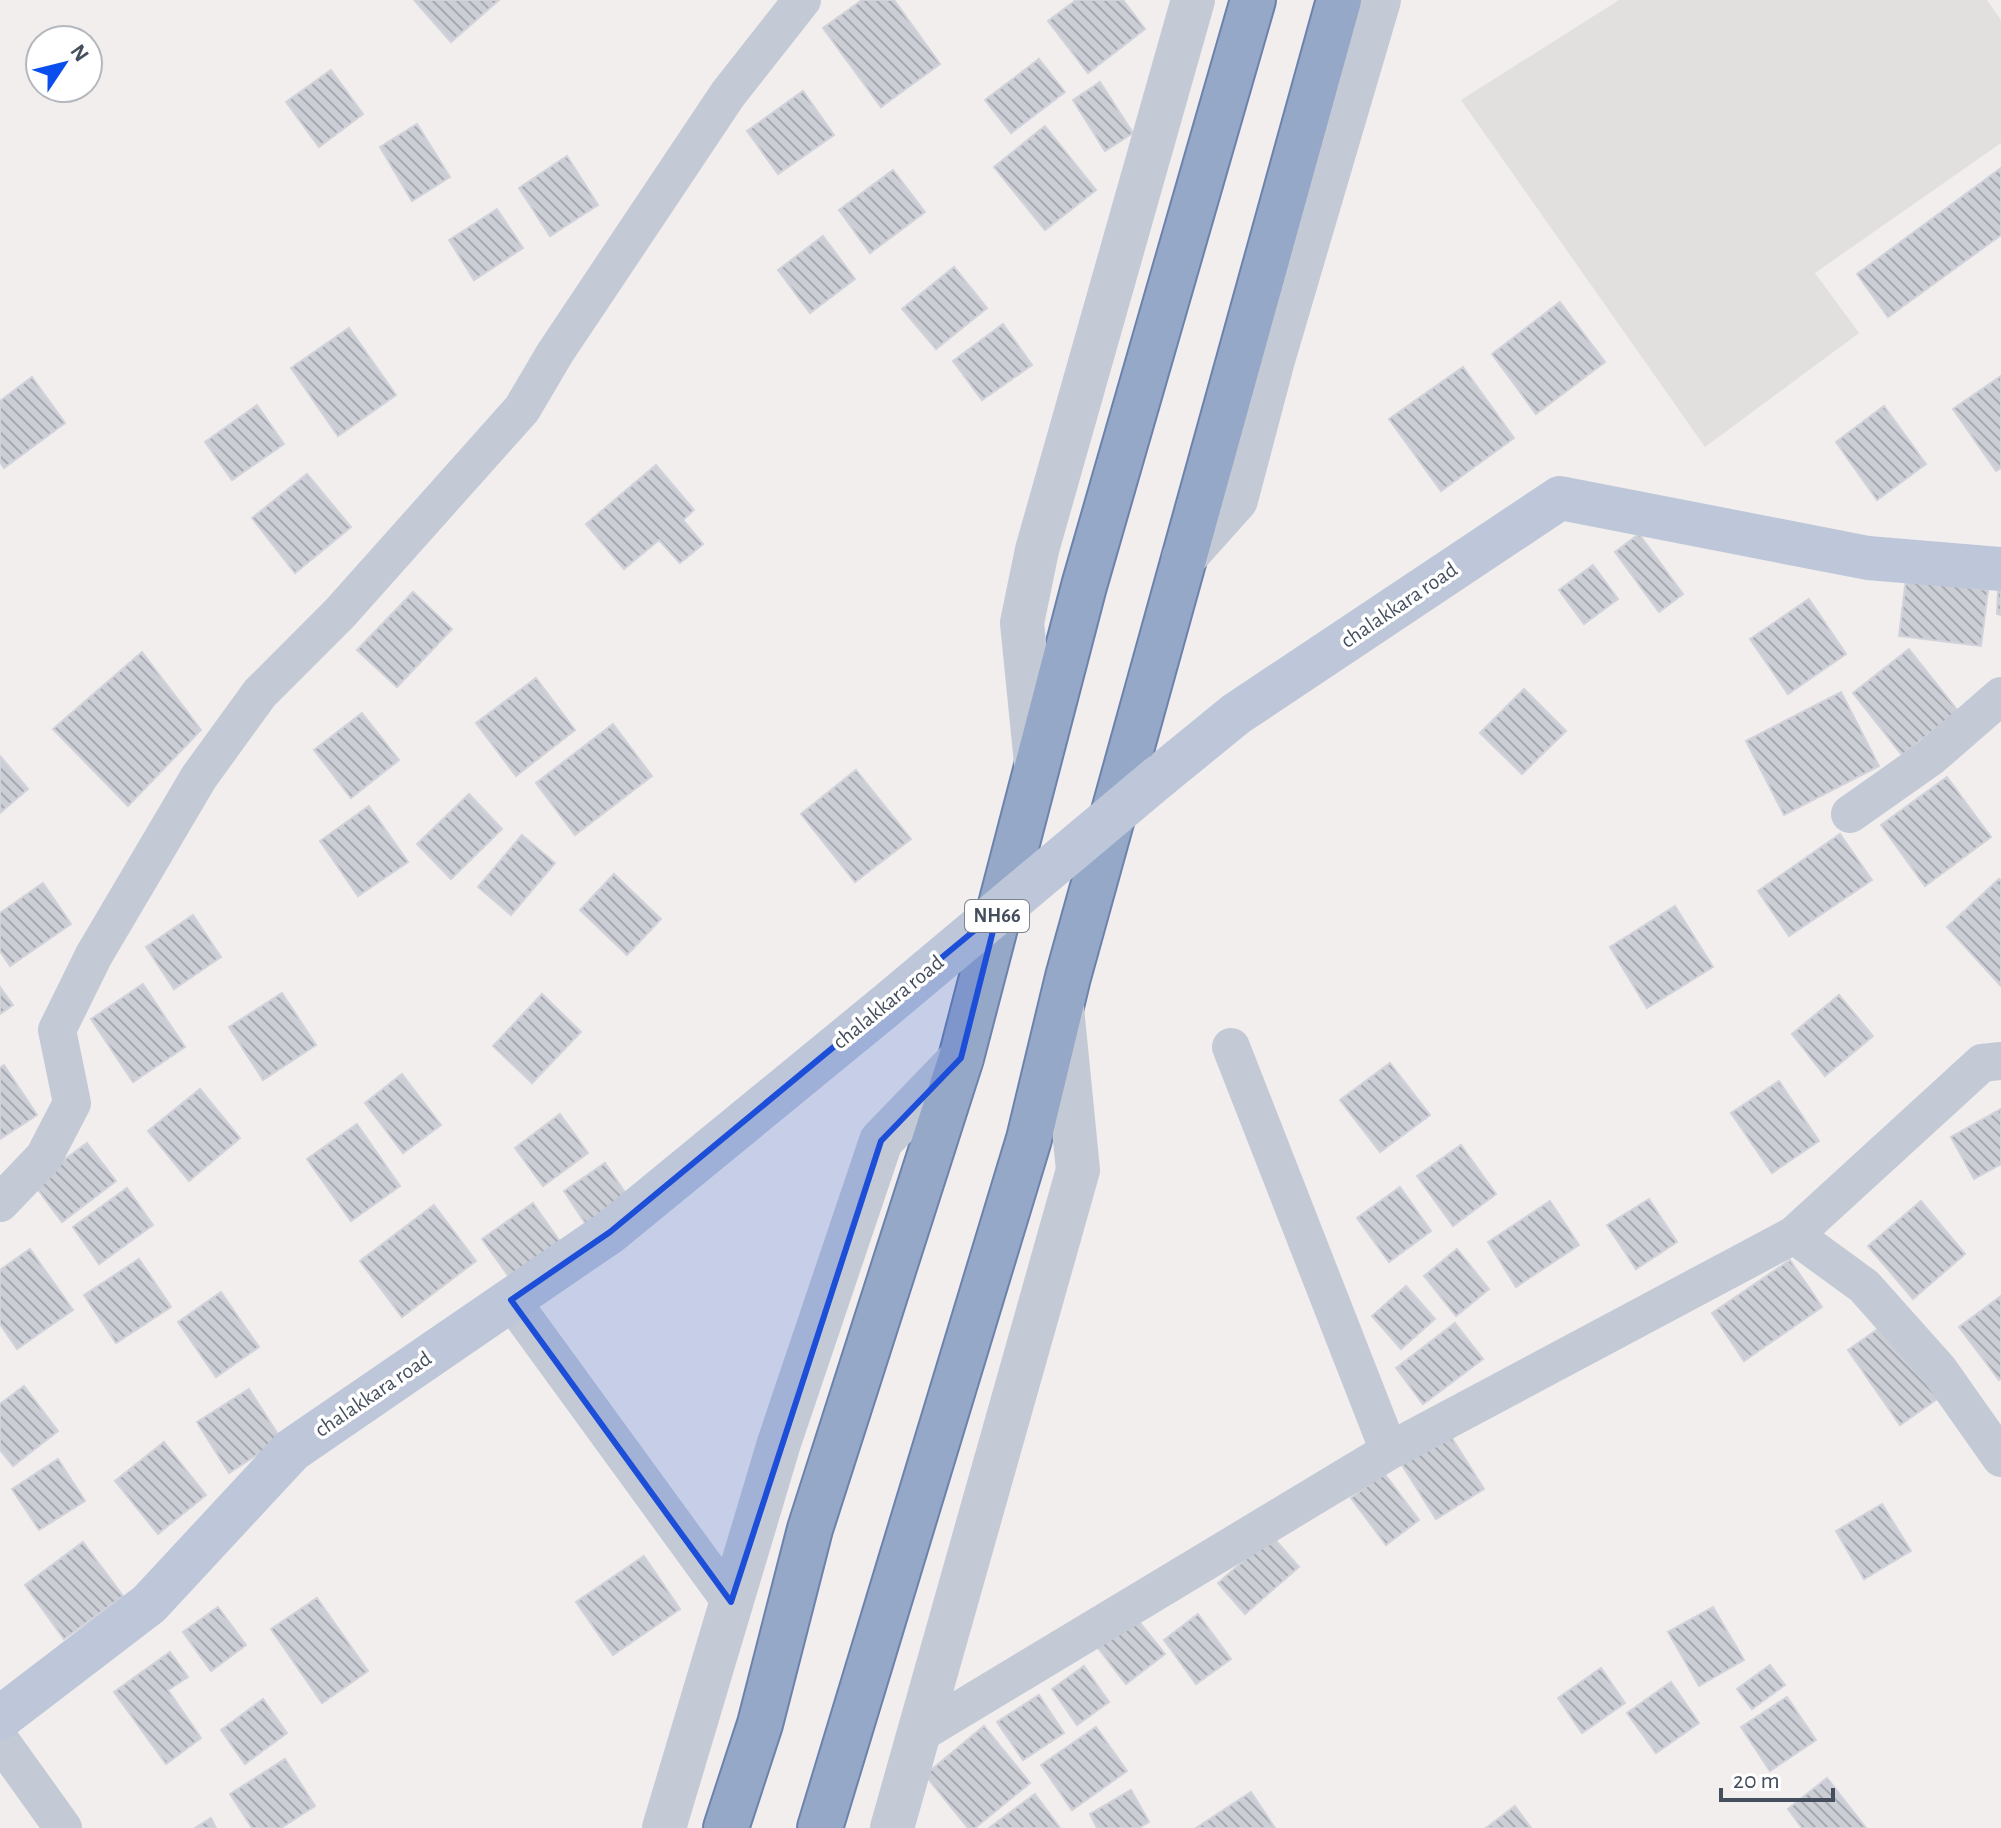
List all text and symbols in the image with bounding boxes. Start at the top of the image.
north arrow [24,24,104,104]
text: N [66,41,93,66]
street label: chalakkara road [1337,558,1461,652]
road number: NH66 [965,900,1029,932]
street label: chalakkara road [828,951,948,1053]
street label: chalakkara road [311,1347,435,1441]
scale bar [1721,1752,1833,1802]
text: 20 m [1733,1769,1780,1793]

